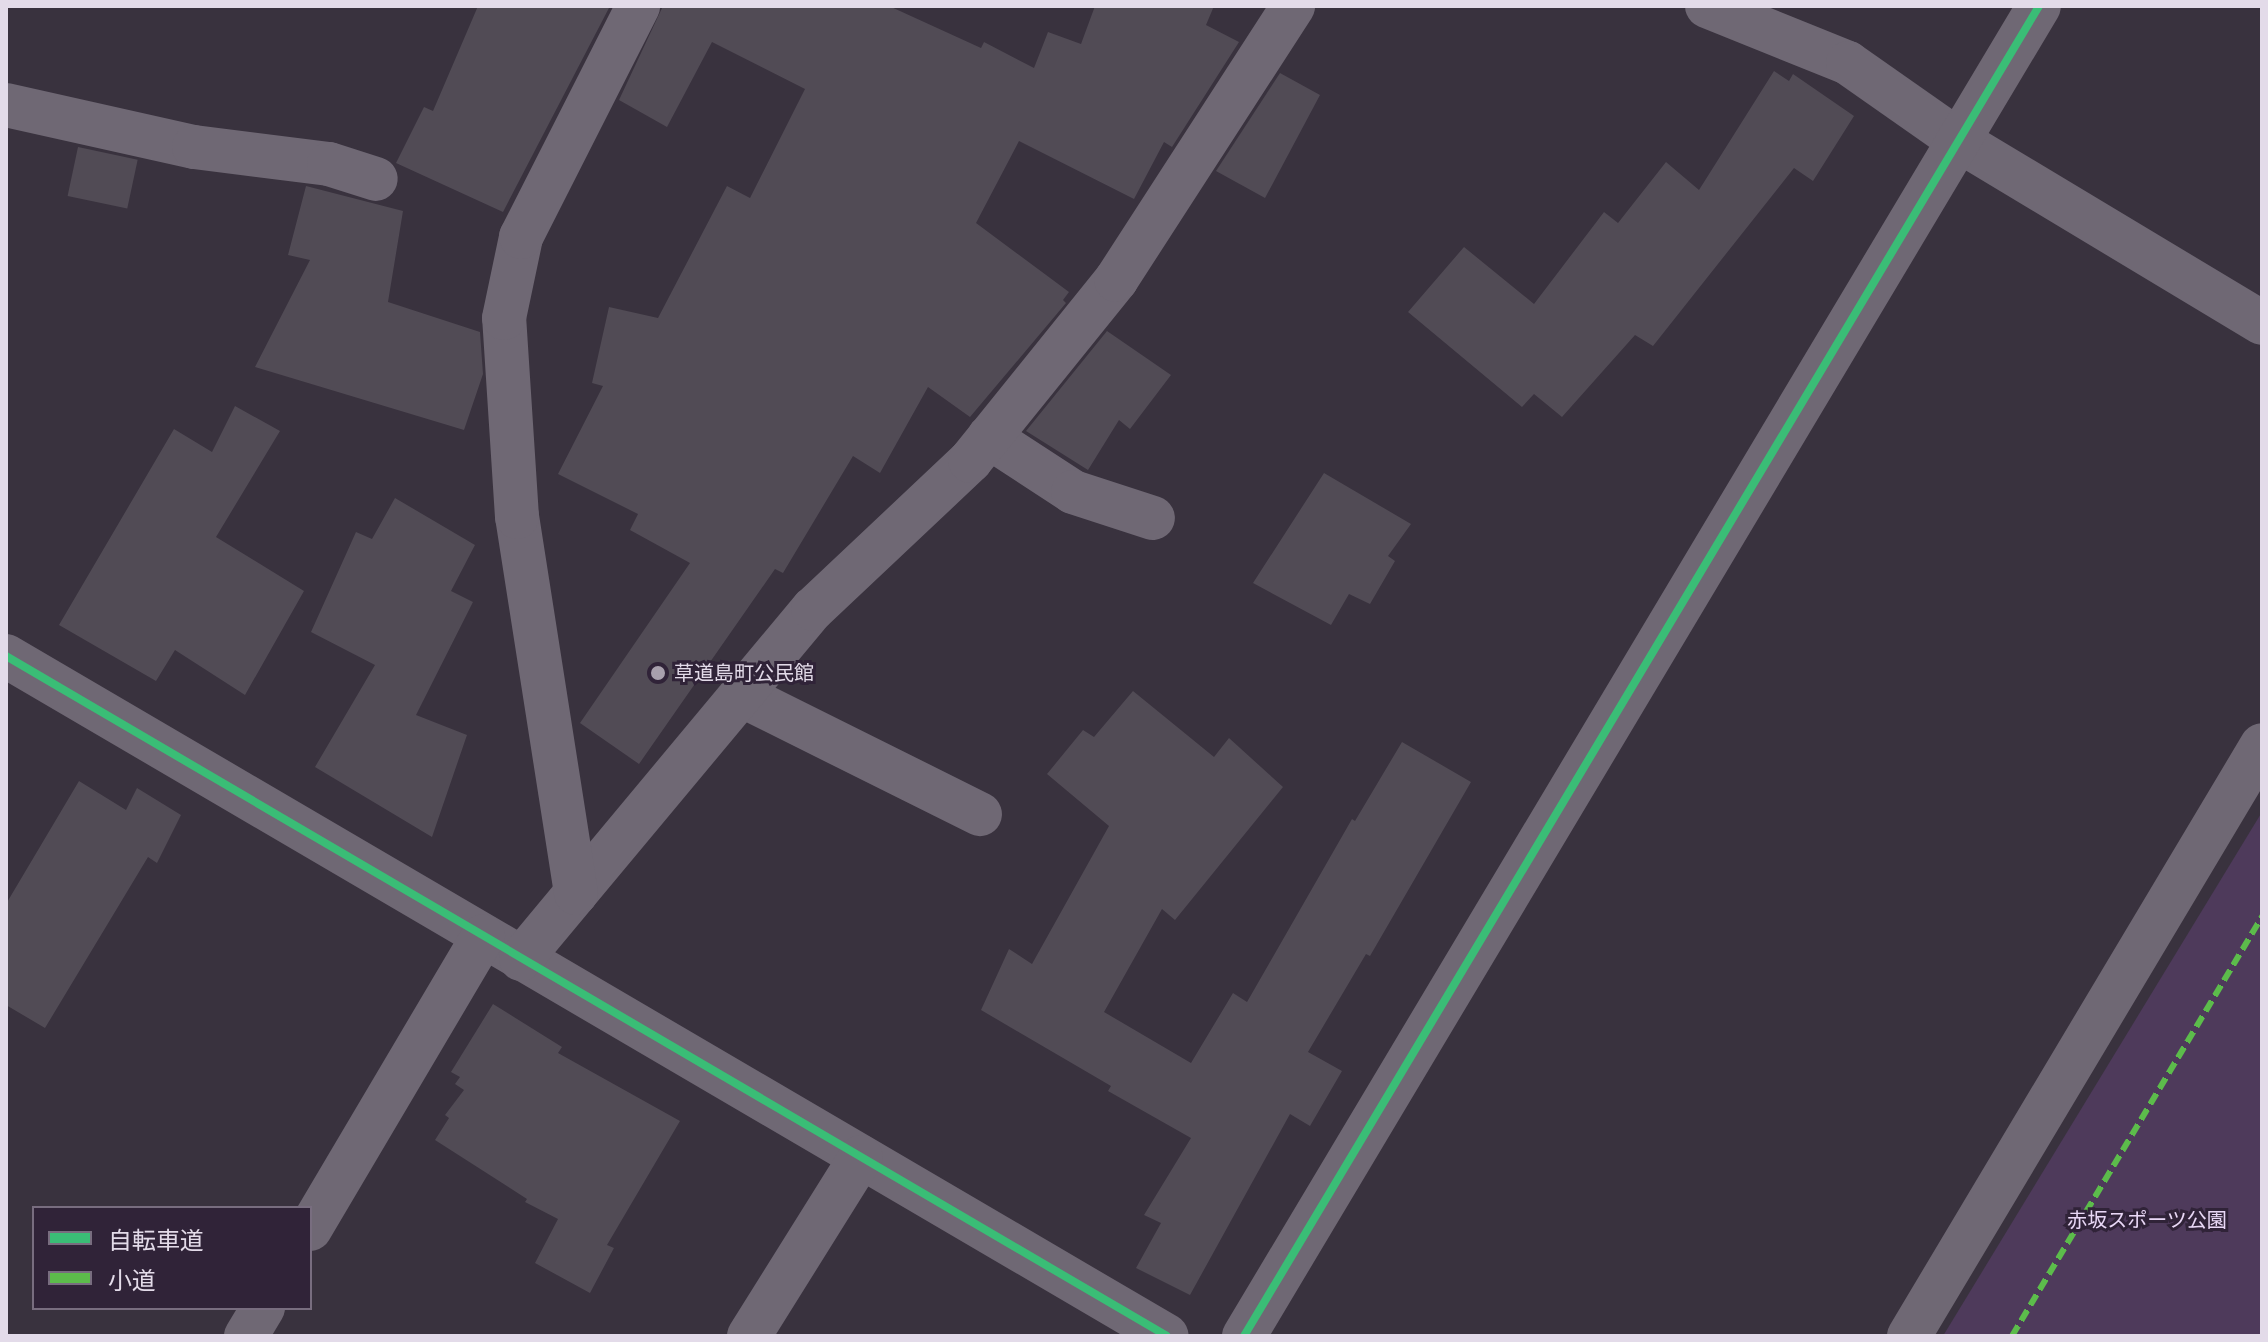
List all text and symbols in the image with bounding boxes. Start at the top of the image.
place label: 草道島町公民館 [674,661,814,685]
marker: 草道島町公民館 [649,664,667,682]
legend [32,1206,312,1310]
park label: 赤坂スポーツ公園 [2067,1208,2227,1232]
text: 自転車道 [108,1227,204,1255]
text: 小道 [108,1267,156,1295]

